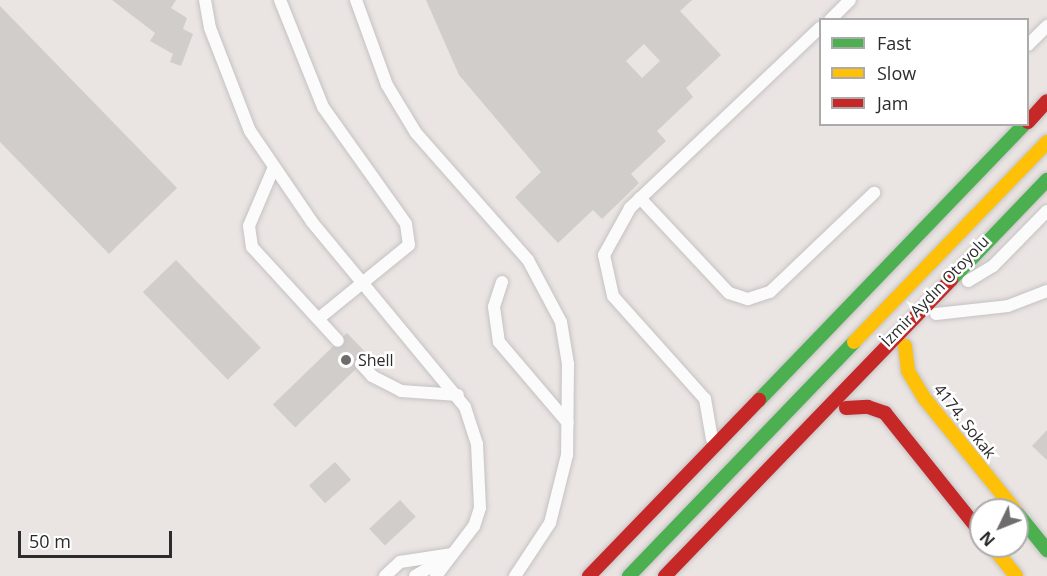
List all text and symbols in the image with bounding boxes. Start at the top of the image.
legend [819,18,1029,126]
text: Fast [877,31,911,55]
text: Slow [877,61,916,85]
text: Jam [877,91,909,115]
street label: İzmir Aydın Otoyolu [877,232,993,350]
place label: Shell [358,350,394,370]
marker: Shell [339,353,353,367]
street label: 4174. Sokak [930,380,1000,462]
north arrow [969,498,1029,558]
scale bar [21,519,176,557]
text: N [975,527,1000,551]
text: 50 m [29,529,71,553]

